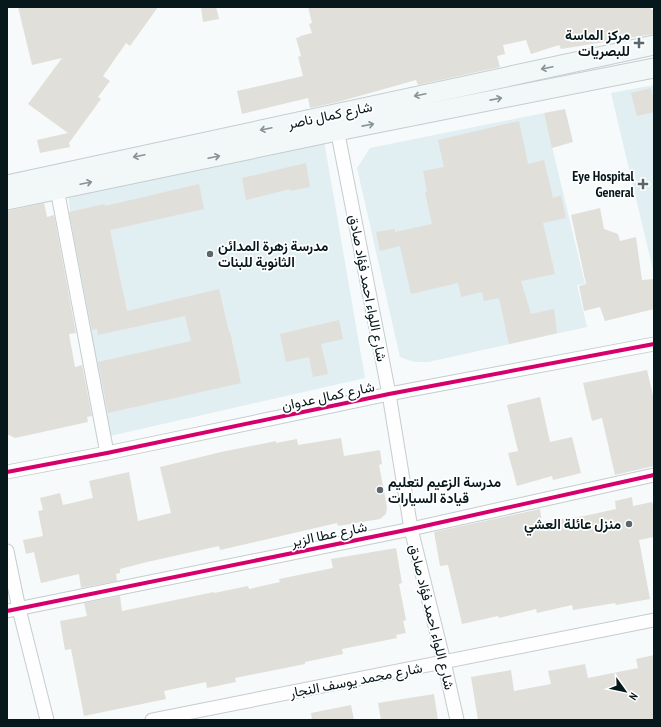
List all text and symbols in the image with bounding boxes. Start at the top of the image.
place label: مركز الماسة للبصريات [565,26,630,60]
marker: مركز الماسة للبصريات [633,37,645,49]
one-way arrow [541,64,554,72]
one-way arrow [414,92,427,100]
one-way arrow [489,95,502,103]
street label: شارع كمال ناصر [285,97,374,135]
one-way arrow [361,121,374,129]
one-way arrow [260,125,273,133]
one-way arrow [207,152,220,160]
one-way arrow [133,153,146,161]
place label: Eye Hospital General [572,167,635,201]
marker: Eye Hospital General [637,178,649,190]
one-way arrow [79,179,92,187]
street label: شارع اللواء احمد فؤاد صادق [343,213,391,363]
place label: مدرسة زهرة المدائن الثانوية للبنات [218,237,329,271]
marker: مدرسة زهرة المدائن الثانوية للبنات [205,249,215,259]
street label: شارع كمال عدوان [280,377,377,417]
place label: مدرسة الزعيم لتعليم قيادة السيارات [388,473,502,507]
marker: مدرسة الزعيم لتعليم قيادة السيارات [375,485,385,495]
place label: منزل عائلة العشي [524,515,621,536]
street label: شارع عطا الزير [288,517,369,553]
marker: منزل عائلة العشي [624,519,634,529]
street label: شارع اللواء احمد فؤاد صادق [403,542,459,692]
street label: شارع محمد يوسف النجار [287,658,424,704]
north arrow [605,671,645,711]
text: N [626,690,641,703]

